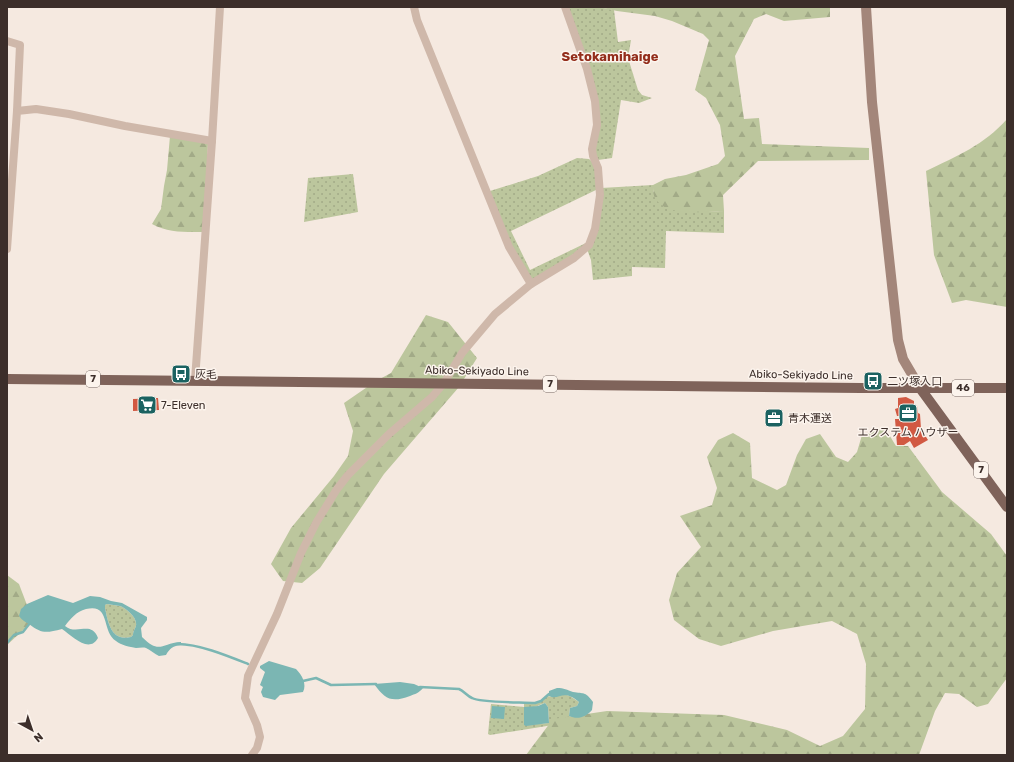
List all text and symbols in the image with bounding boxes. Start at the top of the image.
district label: Setokamihaige [562,49,659,64]
bus stop icon: 灰毛 [170,363,192,385]
street label: Abiko-Sekiyado Line [425,364,529,378]
place label: 灰毛 [195,368,217,381]
street label: Abiko-Sekiyado Line [749,368,853,382]
bus stop icon: 二ツ塚入口 [862,370,884,392]
road number: 7 [86,371,100,387]
place label: 二ツ塚入口 [887,375,942,388]
road number: 7 [543,376,557,392]
road number: 46 [952,380,974,396]
supermarket icon: 7-Eleven [136,394,158,416]
place label: 7-Eleven [161,399,206,412]
office icon: エクステム ハウザー [897,402,919,424]
office icon: 青木運送 [763,407,785,429]
place label: 青木運送 [788,412,832,425]
place label: エクステム ハウザー [857,426,959,439]
road number: 7 [974,462,988,478]
north arrow [12,710,52,750]
text: N [31,730,45,745]

